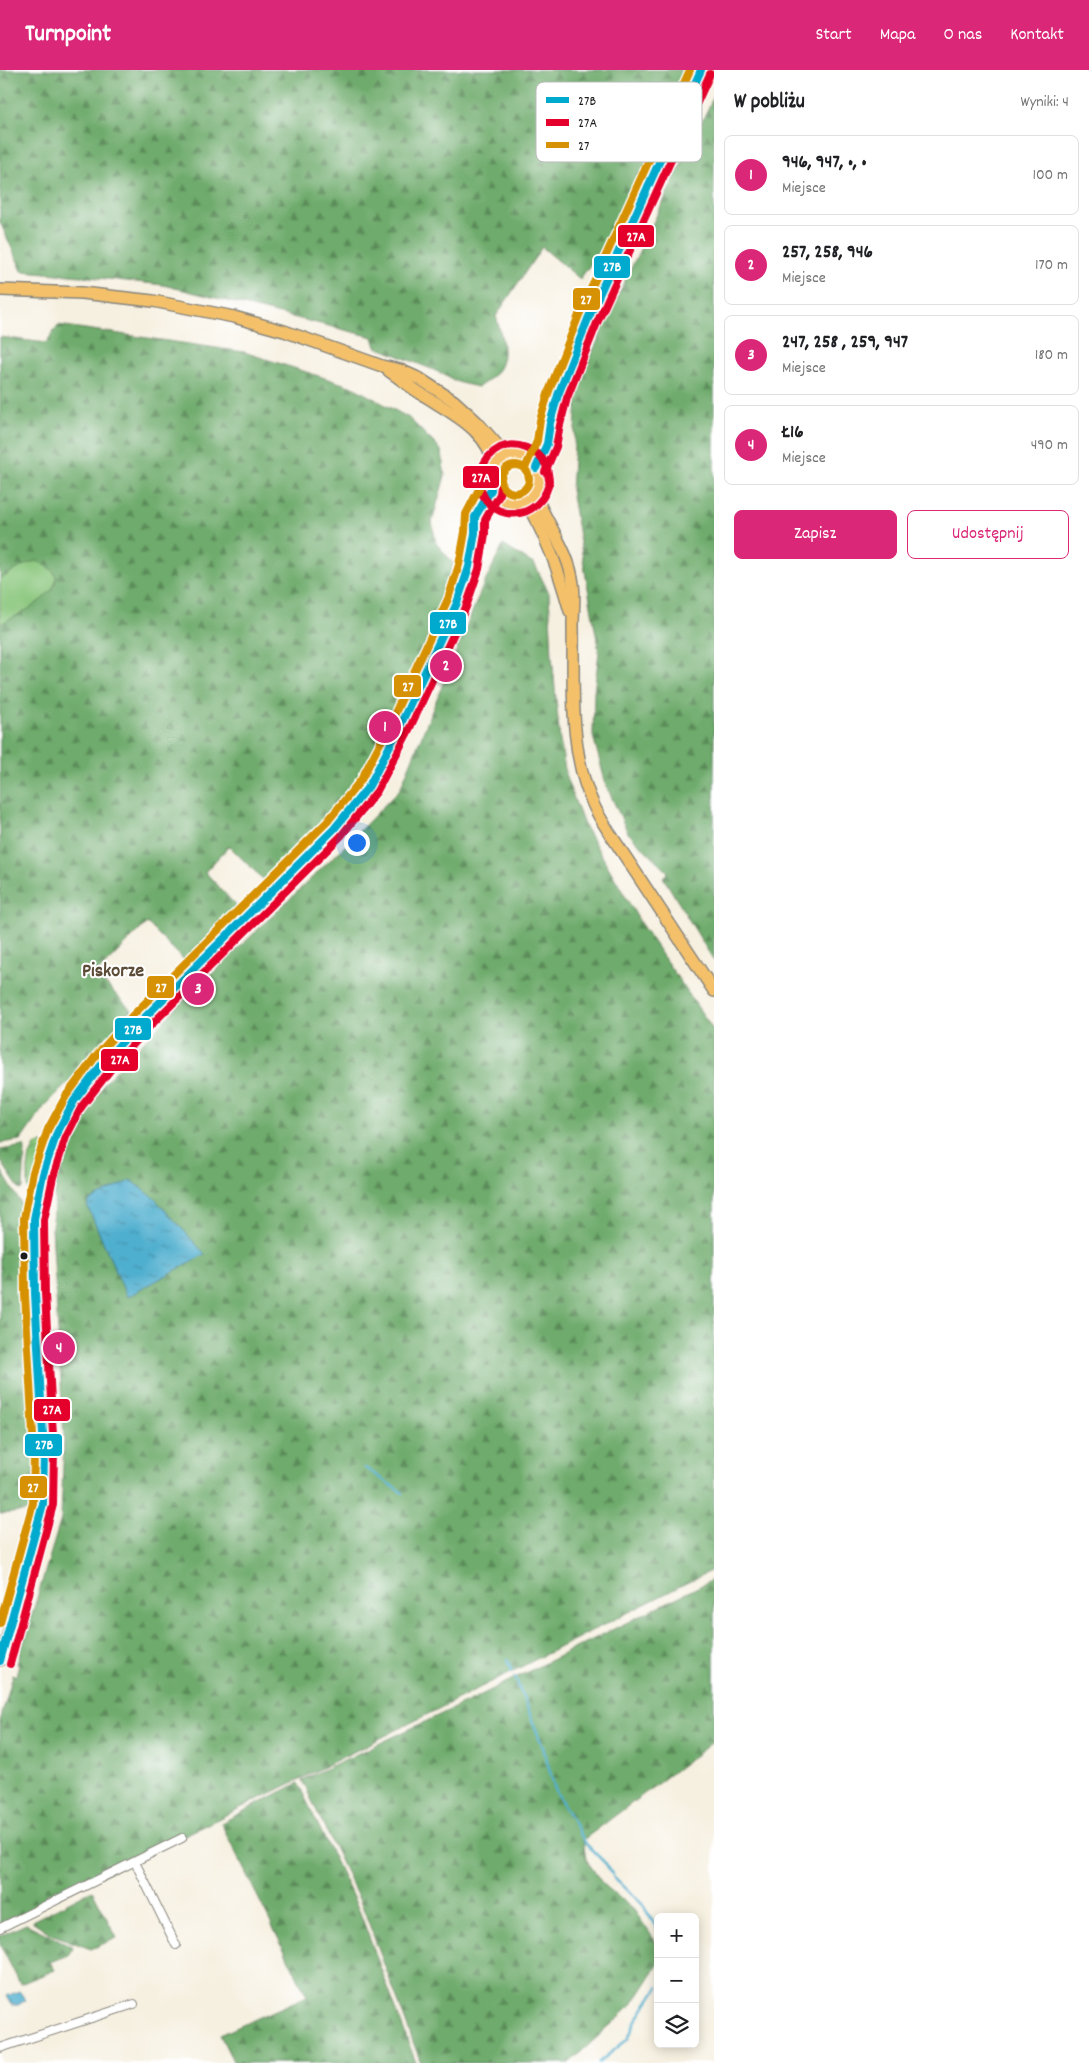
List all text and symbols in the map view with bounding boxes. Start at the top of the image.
text: Turnpoint [25,18,111,52]
text: Start [815,23,852,48]
text: Mapa [880,23,915,48]
text: O nas [943,23,982,48]
text: Kontakt [1010,23,1064,48]
legend [536,82,702,162]
text: W pobliżu [734,88,805,118]
text: Wyniki: 4 [1021,91,1069,114]
text: 27B [578,92,596,112]
text: 27A [578,114,597,134]
text: 27 [578,137,589,157]
text: 946, 947, •, • [782,150,867,177]
text: 1 [749,164,753,187]
text: 100 m [1032,164,1068,187]
text: Miejsce [782,177,826,200]
line badge: 27A [617,224,655,248]
text: 27A [626,228,646,248]
text: 257, 258, 946 [782,240,873,267]
text: 2 [748,254,755,277]
text: 170 m [1035,254,1068,277]
line badge: 27B [593,255,631,279]
text: 27B [603,258,621,278]
text: Miejsce [782,267,826,290]
line badge: 27 [572,287,601,311]
text: 27 [580,291,592,311]
text: 247, 258 , 259, 947 [782,330,908,357]
text: 3 [747,344,755,367]
text: 180 m [1035,344,1068,367]
text: Miejsce [782,357,826,380]
text: Ł16 [782,420,804,447]
text: 4 [748,434,754,457]
text: 490 m [1031,434,1068,457]
text: Miejsce [782,447,826,470]
line badge: 27A [462,465,500,489]
text: 27A [471,469,491,489]
button: Zapisz [734,510,897,559]
button: Udostępnij [907,510,1069,559]
line badge: 27B [429,611,467,635]
text: 27B [439,615,457,635]
pin: 2 [430,647,462,685]
line badge: 27 [393,674,422,698]
text: 27 [402,678,414,698]
pin: 1 [369,708,401,746]
your location [344,830,370,856]
district label: Piskorze [82,958,144,986]
pin: 3 [182,970,214,1008]
line badge: 27 [146,975,175,999]
text: 27 [155,979,167,999]
line badge: 27B [114,1017,152,1041]
text: 27B [124,1021,142,1041]
line badge: 27A [100,1048,139,1072]
text: 27A [110,1051,130,1071]
unlabelled marker [19,1251,29,1261]
pin: 4 [43,1329,75,1367]
line badge: 27A [33,1398,71,1422]
text: 27A [42,1401,62,1421]
line badge: 27B [24,1433,63,1457]
text: 27B [35,1436,53,1456]
line badge: 27 [19,1475,48,1499]
text: 27 [27,1479,39,1499]
map controls [654,1913,699,2048]
button: + [654,1913,699,1958]
button: − [654,1958,699,2003]
button: layers [654,2003,699,2048]

